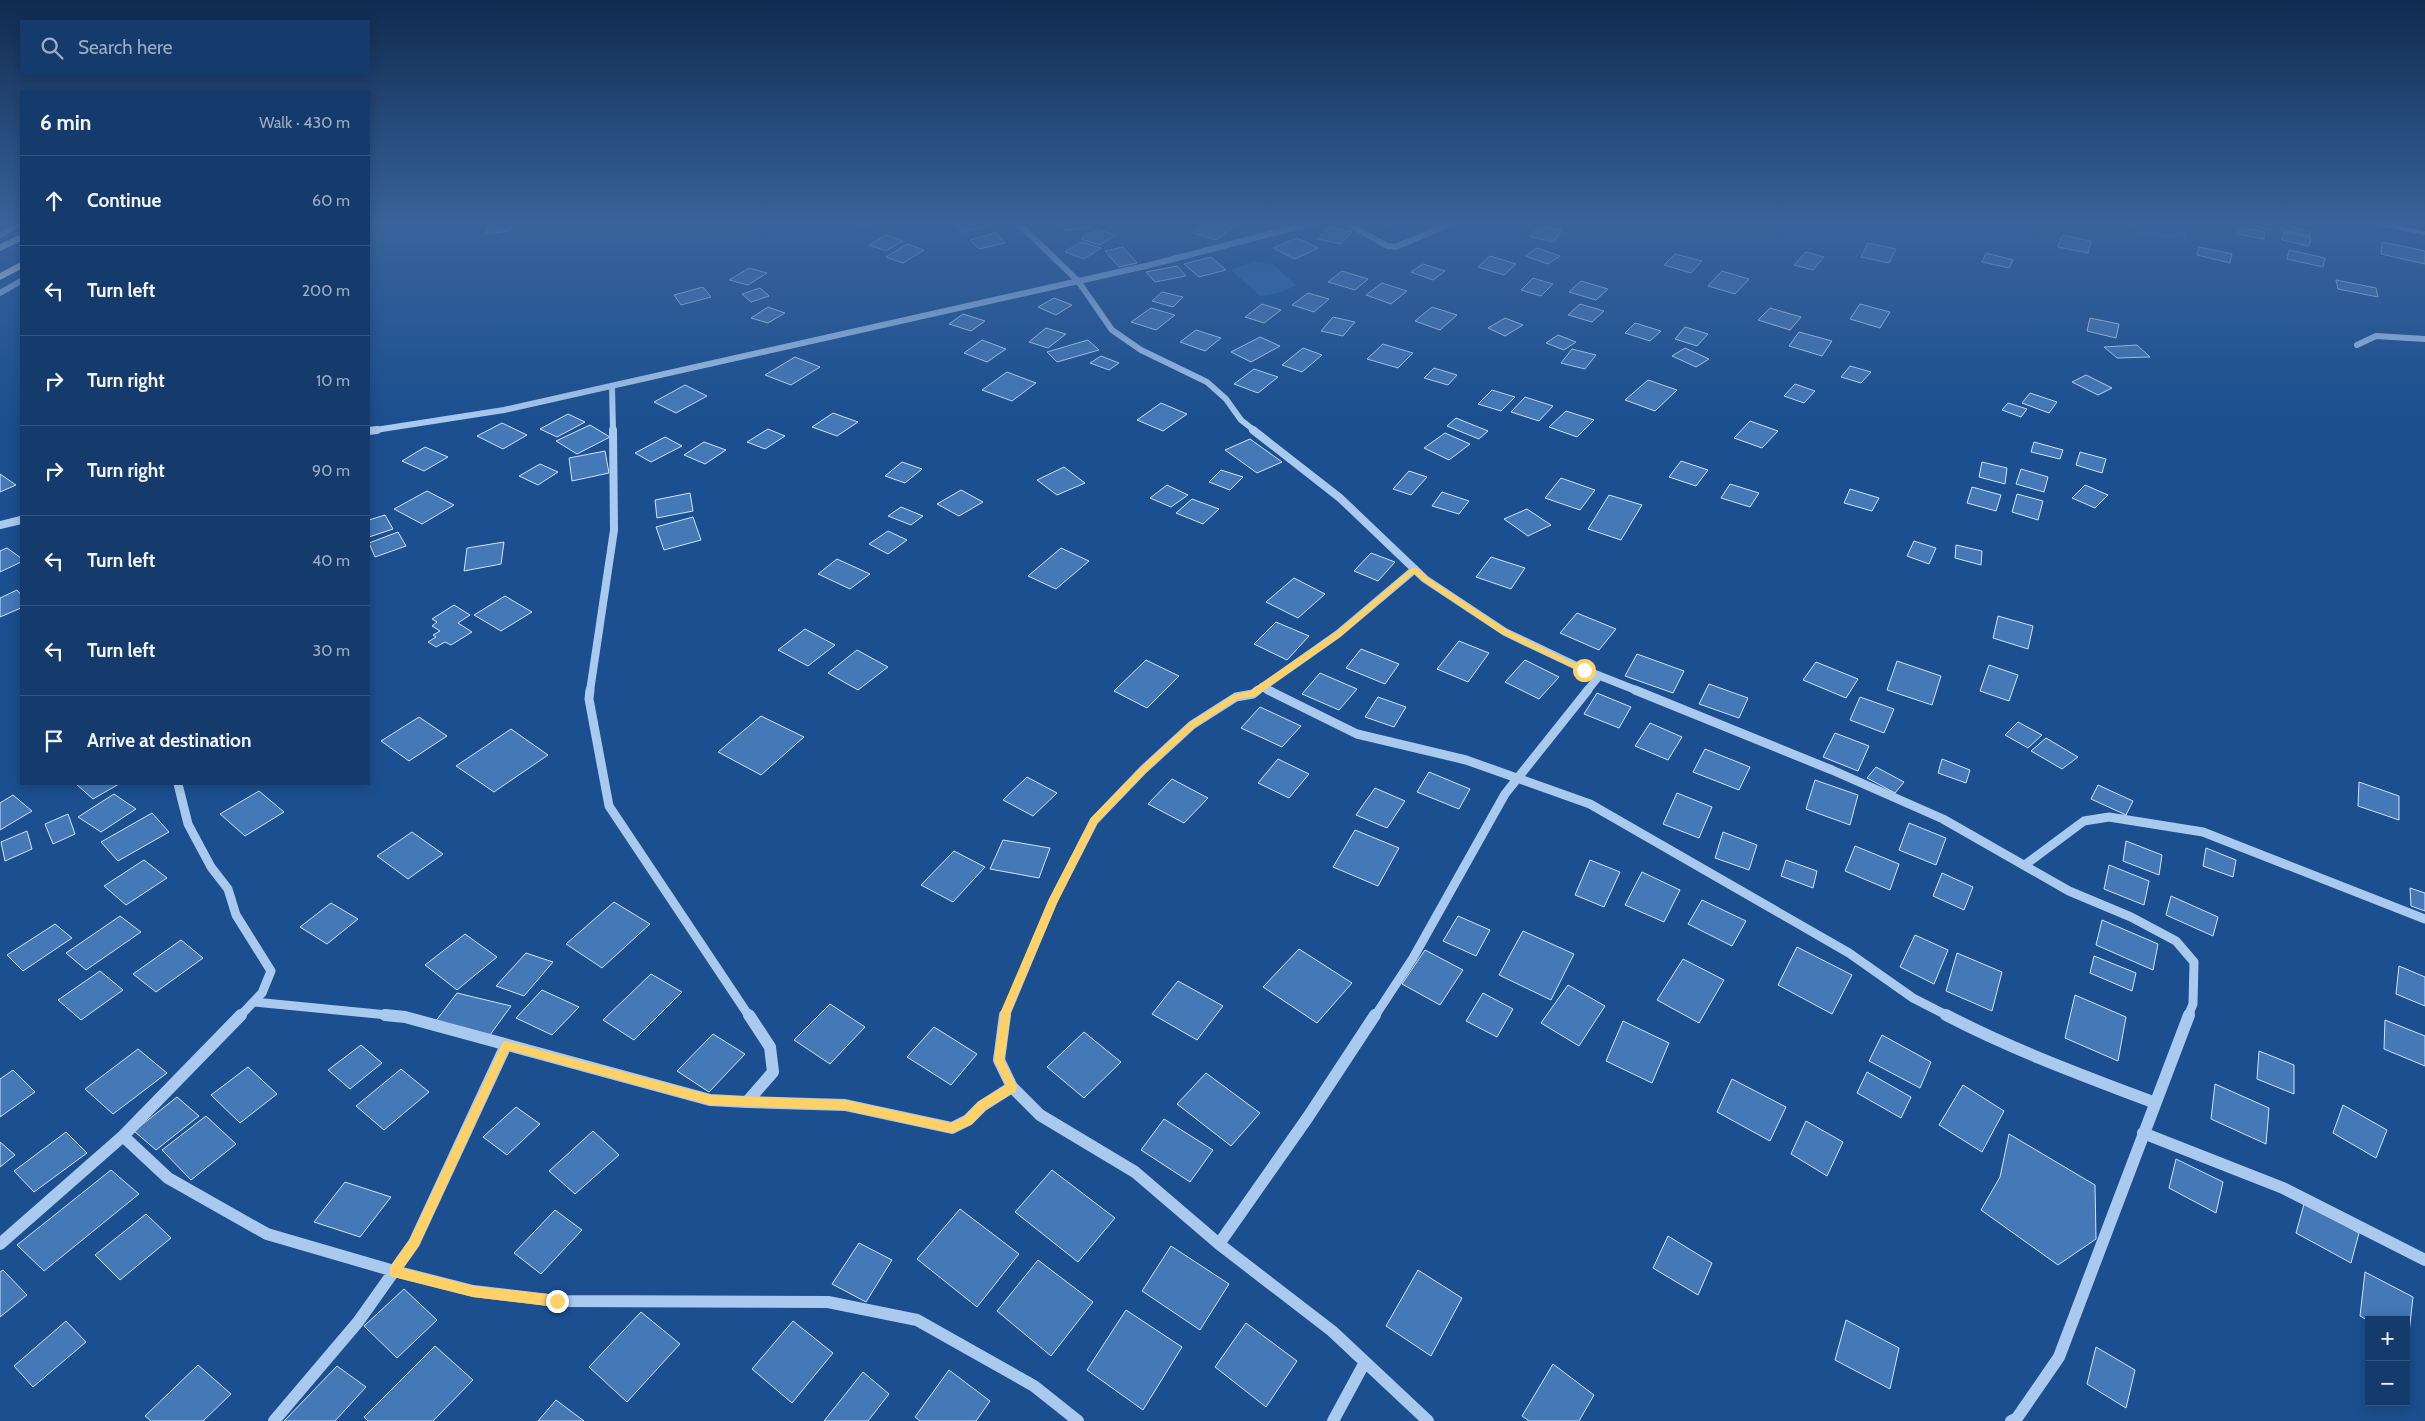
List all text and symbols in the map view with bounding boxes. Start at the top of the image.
search box [20,20,370,75]
icon: search [38,34,66,62]
text: Search here [78,36,172,59]
text: 6 min [40,110,91,135]
text: Walk · 430 m [259,113,350,132]
icon: ahead [40,187,68,215]
text: Continue [87,189,161,212]
text: 60 m [312,191,350,210]
icon: left [40,277,68,305]
text: Turn left [87,279,155,302]
text: 200 m [302,281,350,300]
icon: right [40,367,68,395]
text: Turn right [87,369,165,392]
text: 10 m [316,371,350,390]
icon: right [40,457,68,485]
text: Turn right [87,459,165,482]
text: 90 m [312,461,350,480]
icon: left [40,547,68,575]
text: Turn left [87,549,155,572]
text: 40 m [312,551,350,570]
icon: left [40,637,68,665]
text: Turn left [87,639,155,662]
text: 30 m [313,641,350,660]
route start [1573,659,1596,682]
icon: arrive [40,727,68,755]
text: Arrive at destination [87,729,251,752]
route end [546,1290,569,1313]
map controls [2365,1316,2410,1406]
button: + [2365,1316,2410,1361]
button: − [2365,1361,2410,1406]

